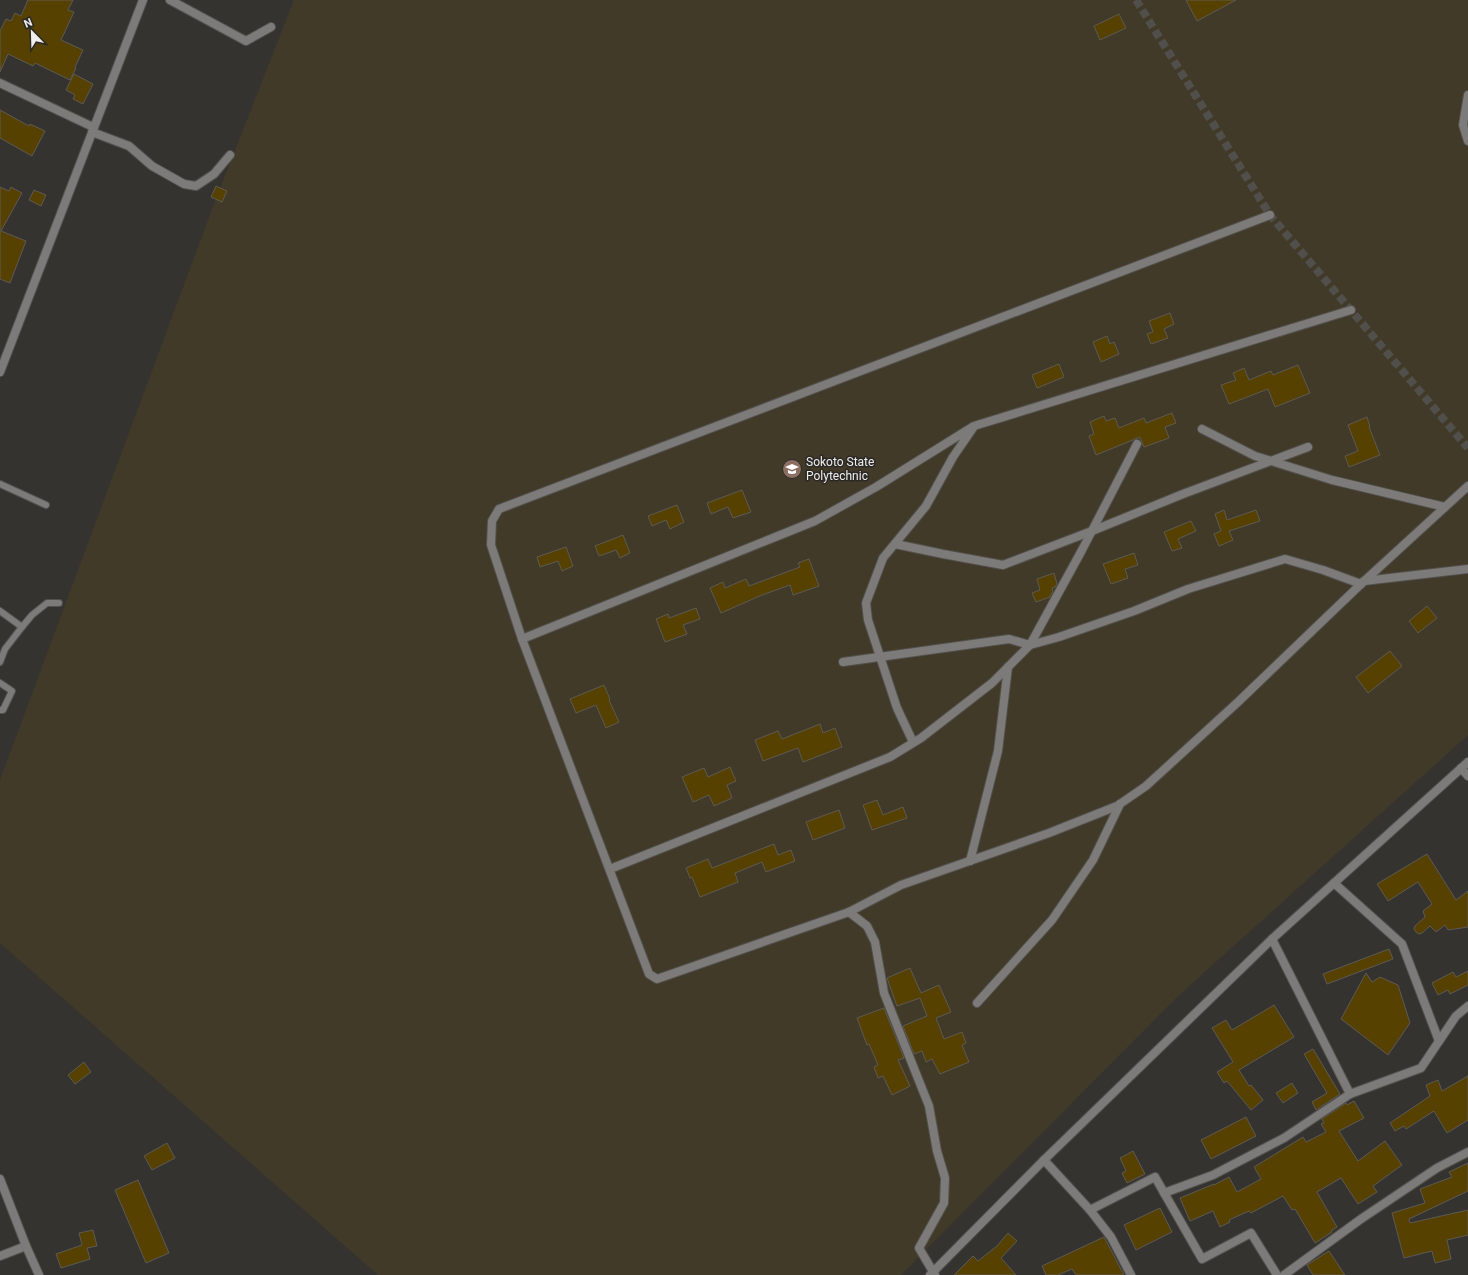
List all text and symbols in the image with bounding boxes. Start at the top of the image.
north arrow [12,12,52,52]
text: N [22,16,35,31]
place label: Sokoto State Polytechnic [806,455,874,483]
school or university icon: Sokoto State Polytechnic [781,458,803,480]

